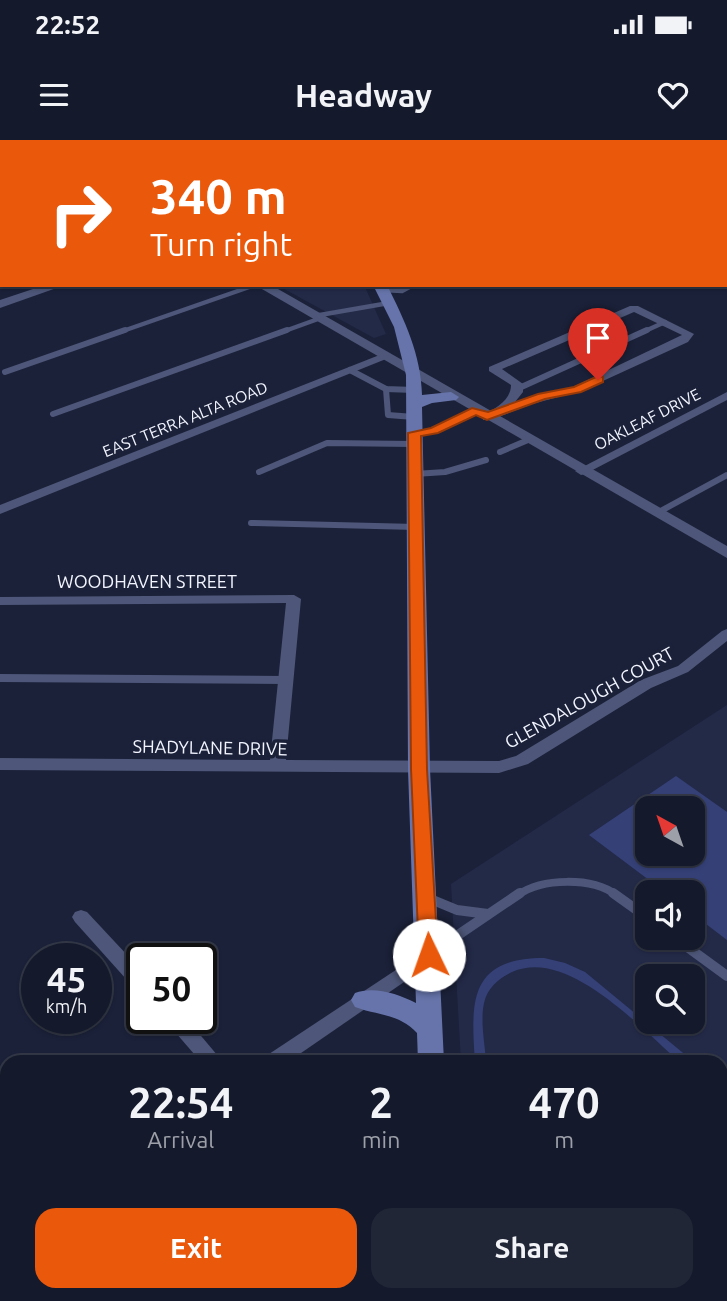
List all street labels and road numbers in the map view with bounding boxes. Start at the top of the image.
street label: EAST TERRA ALTA ROAD [100,378,270,460]
street label: OAKLEAF DRIVE [591,384,703,454]
street label: WOODHAVEN STREET [57,571,237,591]
street label: GLENDALOUGH COURT [501,642,677,752]
street label: SHADYLANE DRIVE [132,736,288,758]

